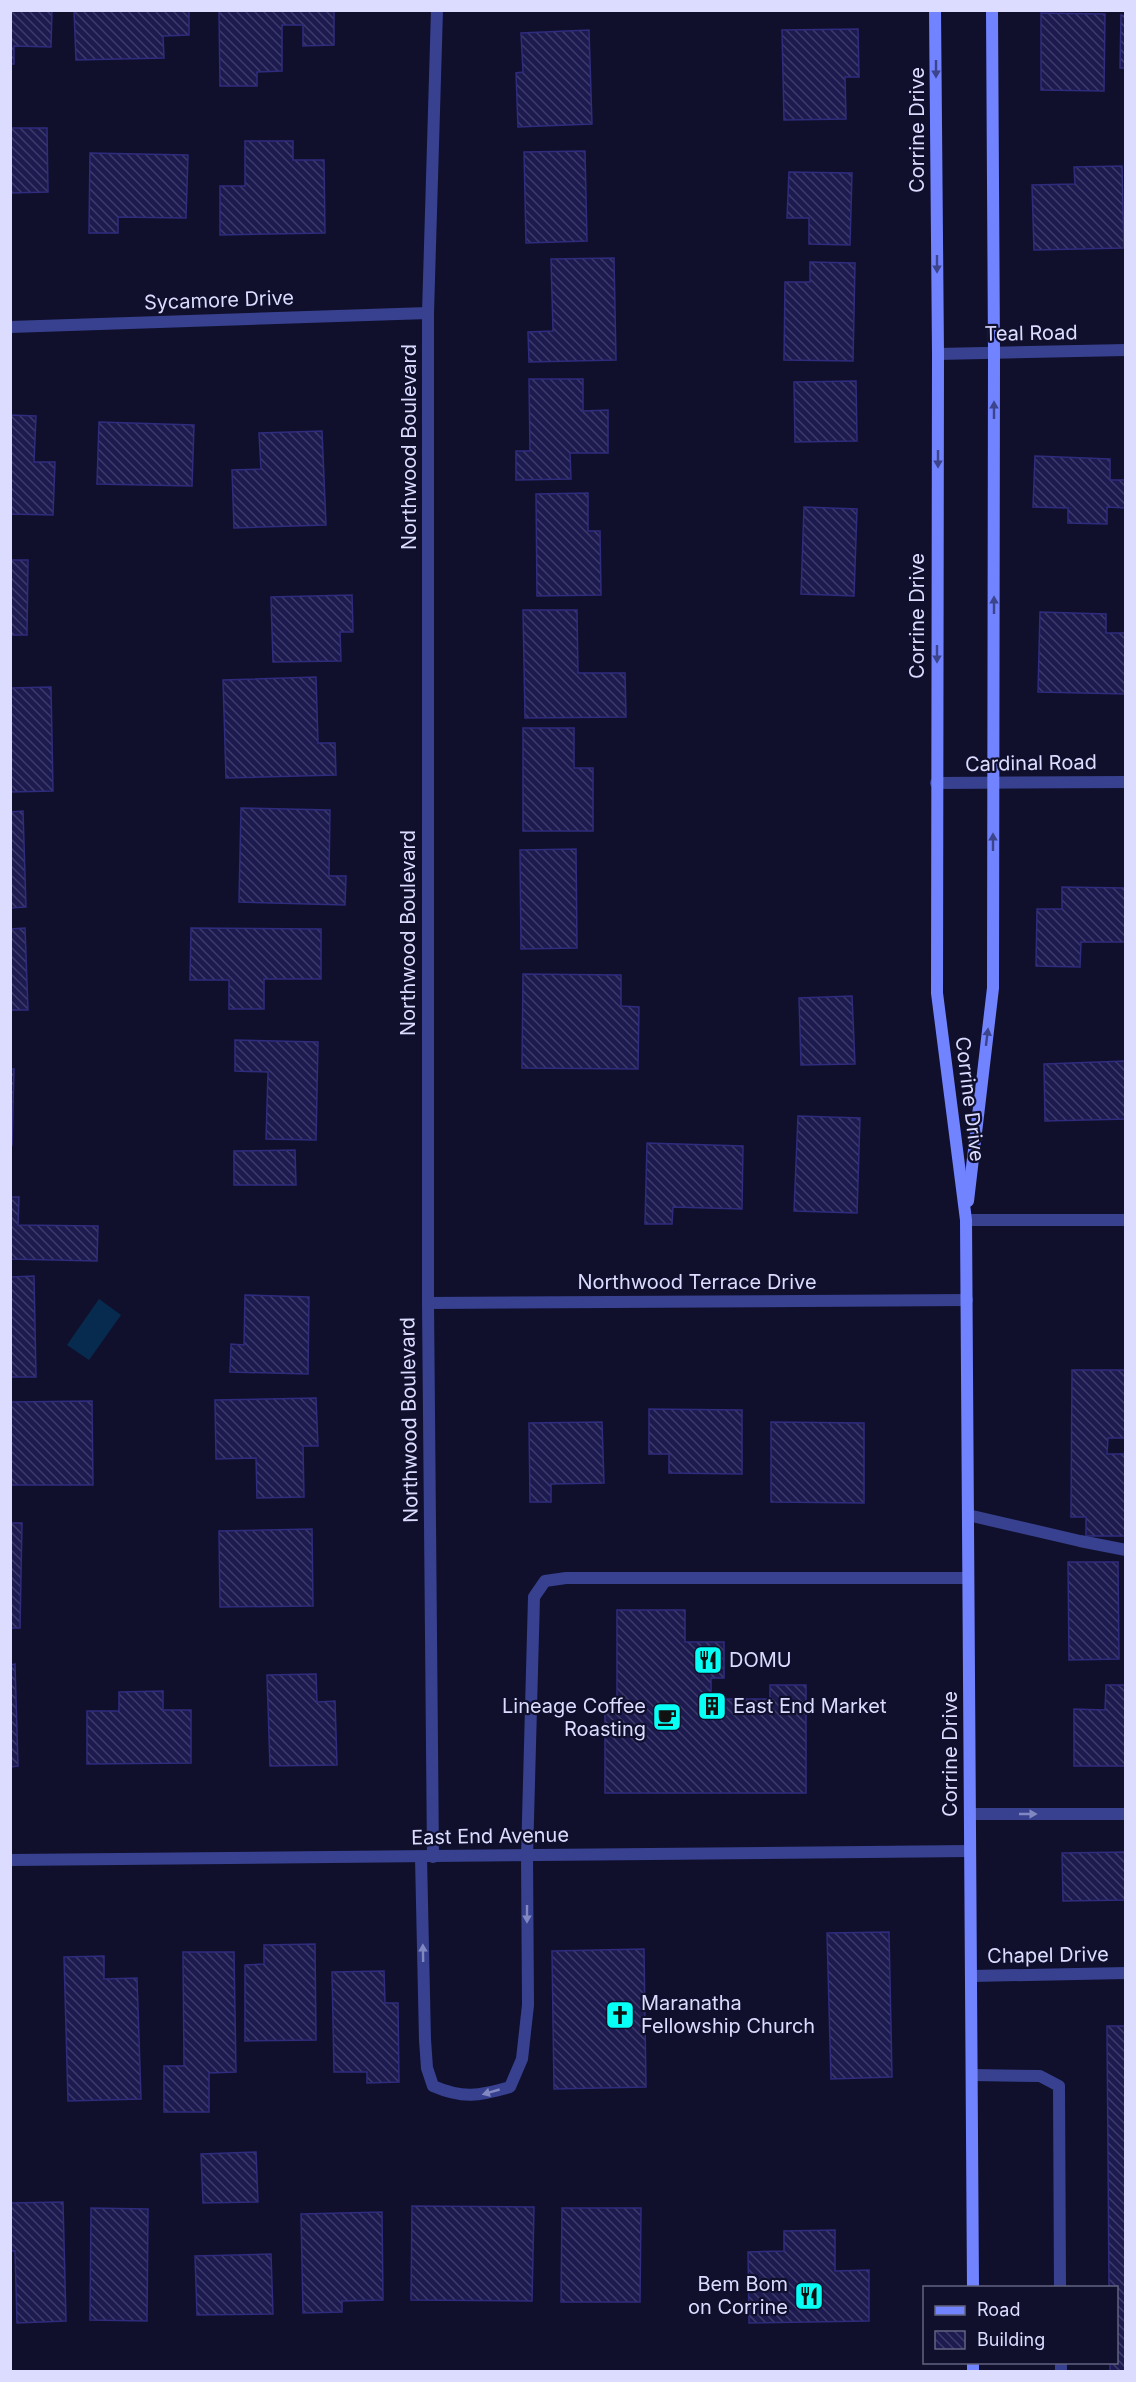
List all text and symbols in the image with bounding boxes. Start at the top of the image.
one-way arrow [931,59,941,78]
street label: Corrine Drive [905,67,929,193]
one-way arrow [932,254,942,273]
street label: Sycamore Drive [144,285,294,315]
street label: Teal Road [984,320,1078,346]
street label: Northwood Boulevard [397,344,421,550]
one-way arrow [989,400,999,419]
one-way arrow [933,449,943,468]
street label: Corrine Drive [905,553,929,679]
one-way arrow [989,595,999,614]
one-way arrow [932,644,942,663]
street label: Cardinal Road [965,750,1097,776]
street label: Northwood Boulevard [396,830,420,1036]
one-way arrow [988,832,998,851]
one-way arrow [982,1027,992,1046]
street label: Corrine Drive [950,1035,990,1163]
street label: Northwood Terrace Drive [577,1270,817,1294]
street label: Northwood Boulevard [395,1317,423,1523]
restaurant icon: DOMU [692,1644,724,1676]
place label: DOMU [729,1648,792,1672]
building icon: East End Market [696,1690,728,1722]
street label: Corrine Drive [938,1691,962,1817]
place label: Lineage Coffee Roasting [502,1694,646,1741]
place label: East End Market [733,1694,887,1718]
cafe icon: Lineage Coffee Roasting [651,1701,683,1733]
one-way arrow [1019,1809,1038,1819]
street label: East End Avenue [411,1823,569,1849]
one-way arrow [522,1905,532,1924]
street label: Chapel Drive [987,1942,1109,1968]
one-way arrow [418,1943,427,1962]
place label: Maranatha Fellowship Church [641,1991,815,2038]
church icon: Maranatha Fellowship Church [604,1999,636,2031]
one-way arrow [482,2088,500,2097]
place label: Bem Bom on Corrine [688,2272,788,2319]
restaurant icon: Bem Bom on Corrine [793,2280,825,2312]
legend [923,2286,1118,2364]
text: Road [977,2299,1020,2320]
text: Building [977,2329,1045,2350]

